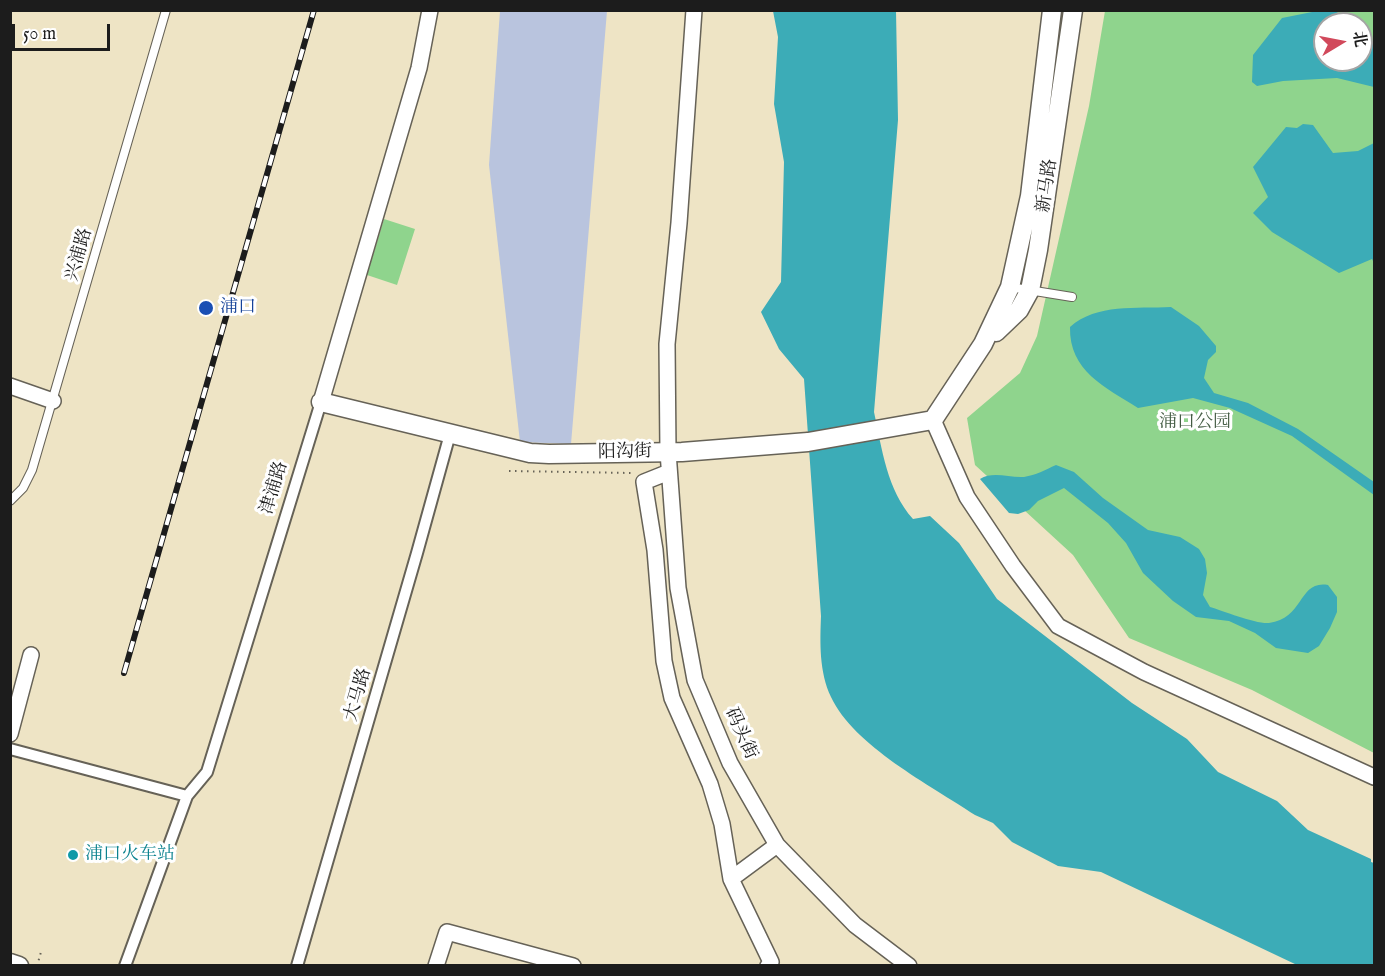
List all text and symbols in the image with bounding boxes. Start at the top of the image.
scale bar [15,12,112,50]
north arrow [1313,12,1373,72]
text: 50 m [23,23,56,46]
text: 北 [1348,30,1370,49]
street label: 新马路 [1034,158,1062,214]
street label: 兴浦路 [62,226,98,284]
place label: 浦口 [220,297,256,319]
marker: 浦口 [197,299,215,317]
park label: 浦口公园 [1159,412,1231,434]
street label: 阳沟街 [598,442,652,464]
street label: 津浦路 [257,459,293,517]
street label: 大马路 [341,666,377,724]
street label: 码头街 [719,705,761,763]
place label: 浦口火车站 [85,844,175,866]
marker: 浦口火车站 [66,848,80,862]

